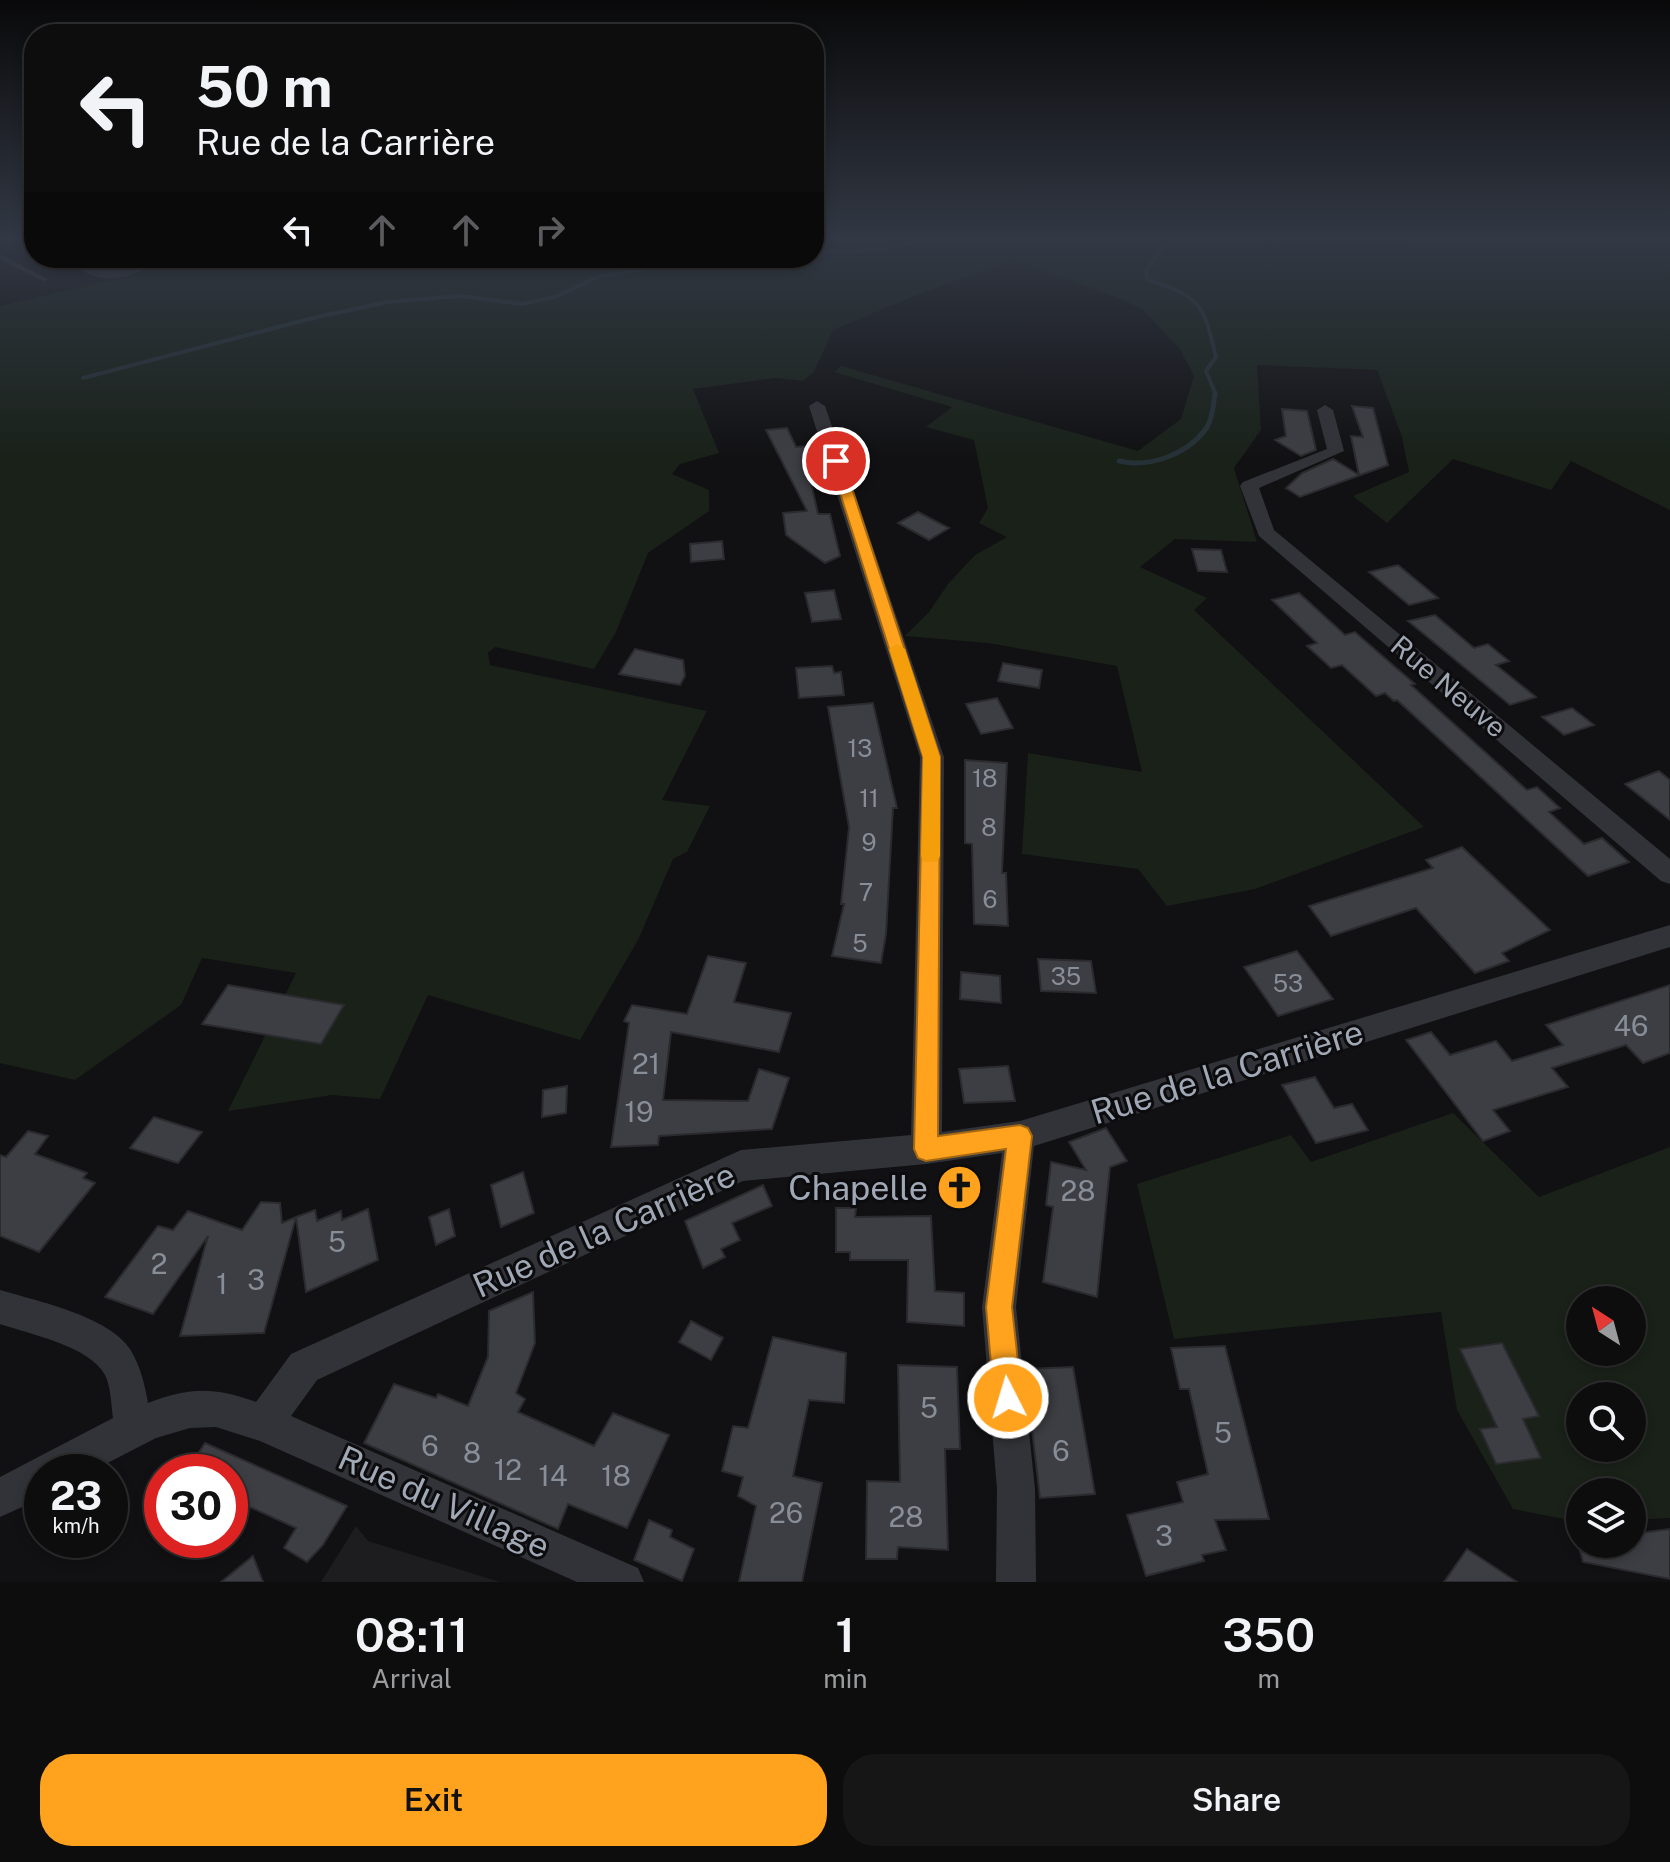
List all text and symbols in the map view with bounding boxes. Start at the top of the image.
text: 50 m [196,54,333,120]
icon: left [64,56,168,160]
text: Rue de la Carrière [196,121,495,163]
icon: left [276,208,320,252]
icon: ahead [360,208,404,252]
icon: ahead [444,208,488,252]
icon: right [528,208,572,252]
pin [802,427,870,495]
icon: arrive [814,439,858,483]
street label: Rue Neuve [1385,628,1513,744]
house number: 13 [848,734,872,762]
house number: 18 [972,764,998,792]
house number: 11 [859,784,879,812]
house number: 8 [981,813,997,841]
house number: 9 [862,828,877,856]
house number: 7 [859,878,873,906]
house number: 6 [983,885,997,913]
house number: 5 [852,929,868,957]
house number: 35 [1051,962,1081,990]
house number: 53 [1273,969,1303,997]
house number: 46 [1613,1009,1649,1042]
street label: Rue de la Carrière [1086,1012,1368,1132]
house number: 21 [632,1047,660,1080]
house number: 19 [625,1095,653,1128]
street label: Rue de la Carrière [467,1154,741,1306]
church icon: Chapelle [935,1164,983,1212]
place label: Chapelle [788,1168,928,1208]
house number: 28 [1061,1174,1095,1207]
house number: 5 [328,1225,346,1258]
house number: 2 [151,1247,167,1280]
house number: 3 [247,1263,265,1296]
house number: 1 [216,1267,228,1300]
north arrow [1566,1286,1646,1366]
map controls [1566,1286,1646,1558]
position arrow [966,1356,1050,1440]
button: search [1566,1382,1646,1462]
house number: 5 [920,1391,938,1424]
house number: 5 [1214,1416,1232,1449]
house number: 6 [421,1429,439,1462]
house number: 6 [1052,1434,1070,1467]
house number: 8 [463,1436,481,1469]
street label: Rue du Village [332,1438,556,1566]
house number: 12 [494,1453,522,1486]
speed limit sign: 30 [144,1454,248,1558]
house number: 14 [539,1459,568,1492]
house number: 18 [601,1459,631,1492]
text: 23 [50,1472,102,1519]
button: layers [1566,1478,1646,1558]
house number: 26 [769,1496,803,1529]
house number: 28 [889,1500,923,1533]
text: km/h [52,1514,100,1538]
house number: 3 [1155,1519,1173,1552]
text: 08:11 [355,1606,469,1663]
text: 1 [835,1606,855,1663]
text: 350 [1222,1606,1315,1663]
text: Arrival [372,1663,452,1694]
text: min [823,1663,867,1694]
text: m [1257,1663,1280,1694]
button: Exit [40,1754,827,1846]
button: Share [843,1754,1630,1846]

